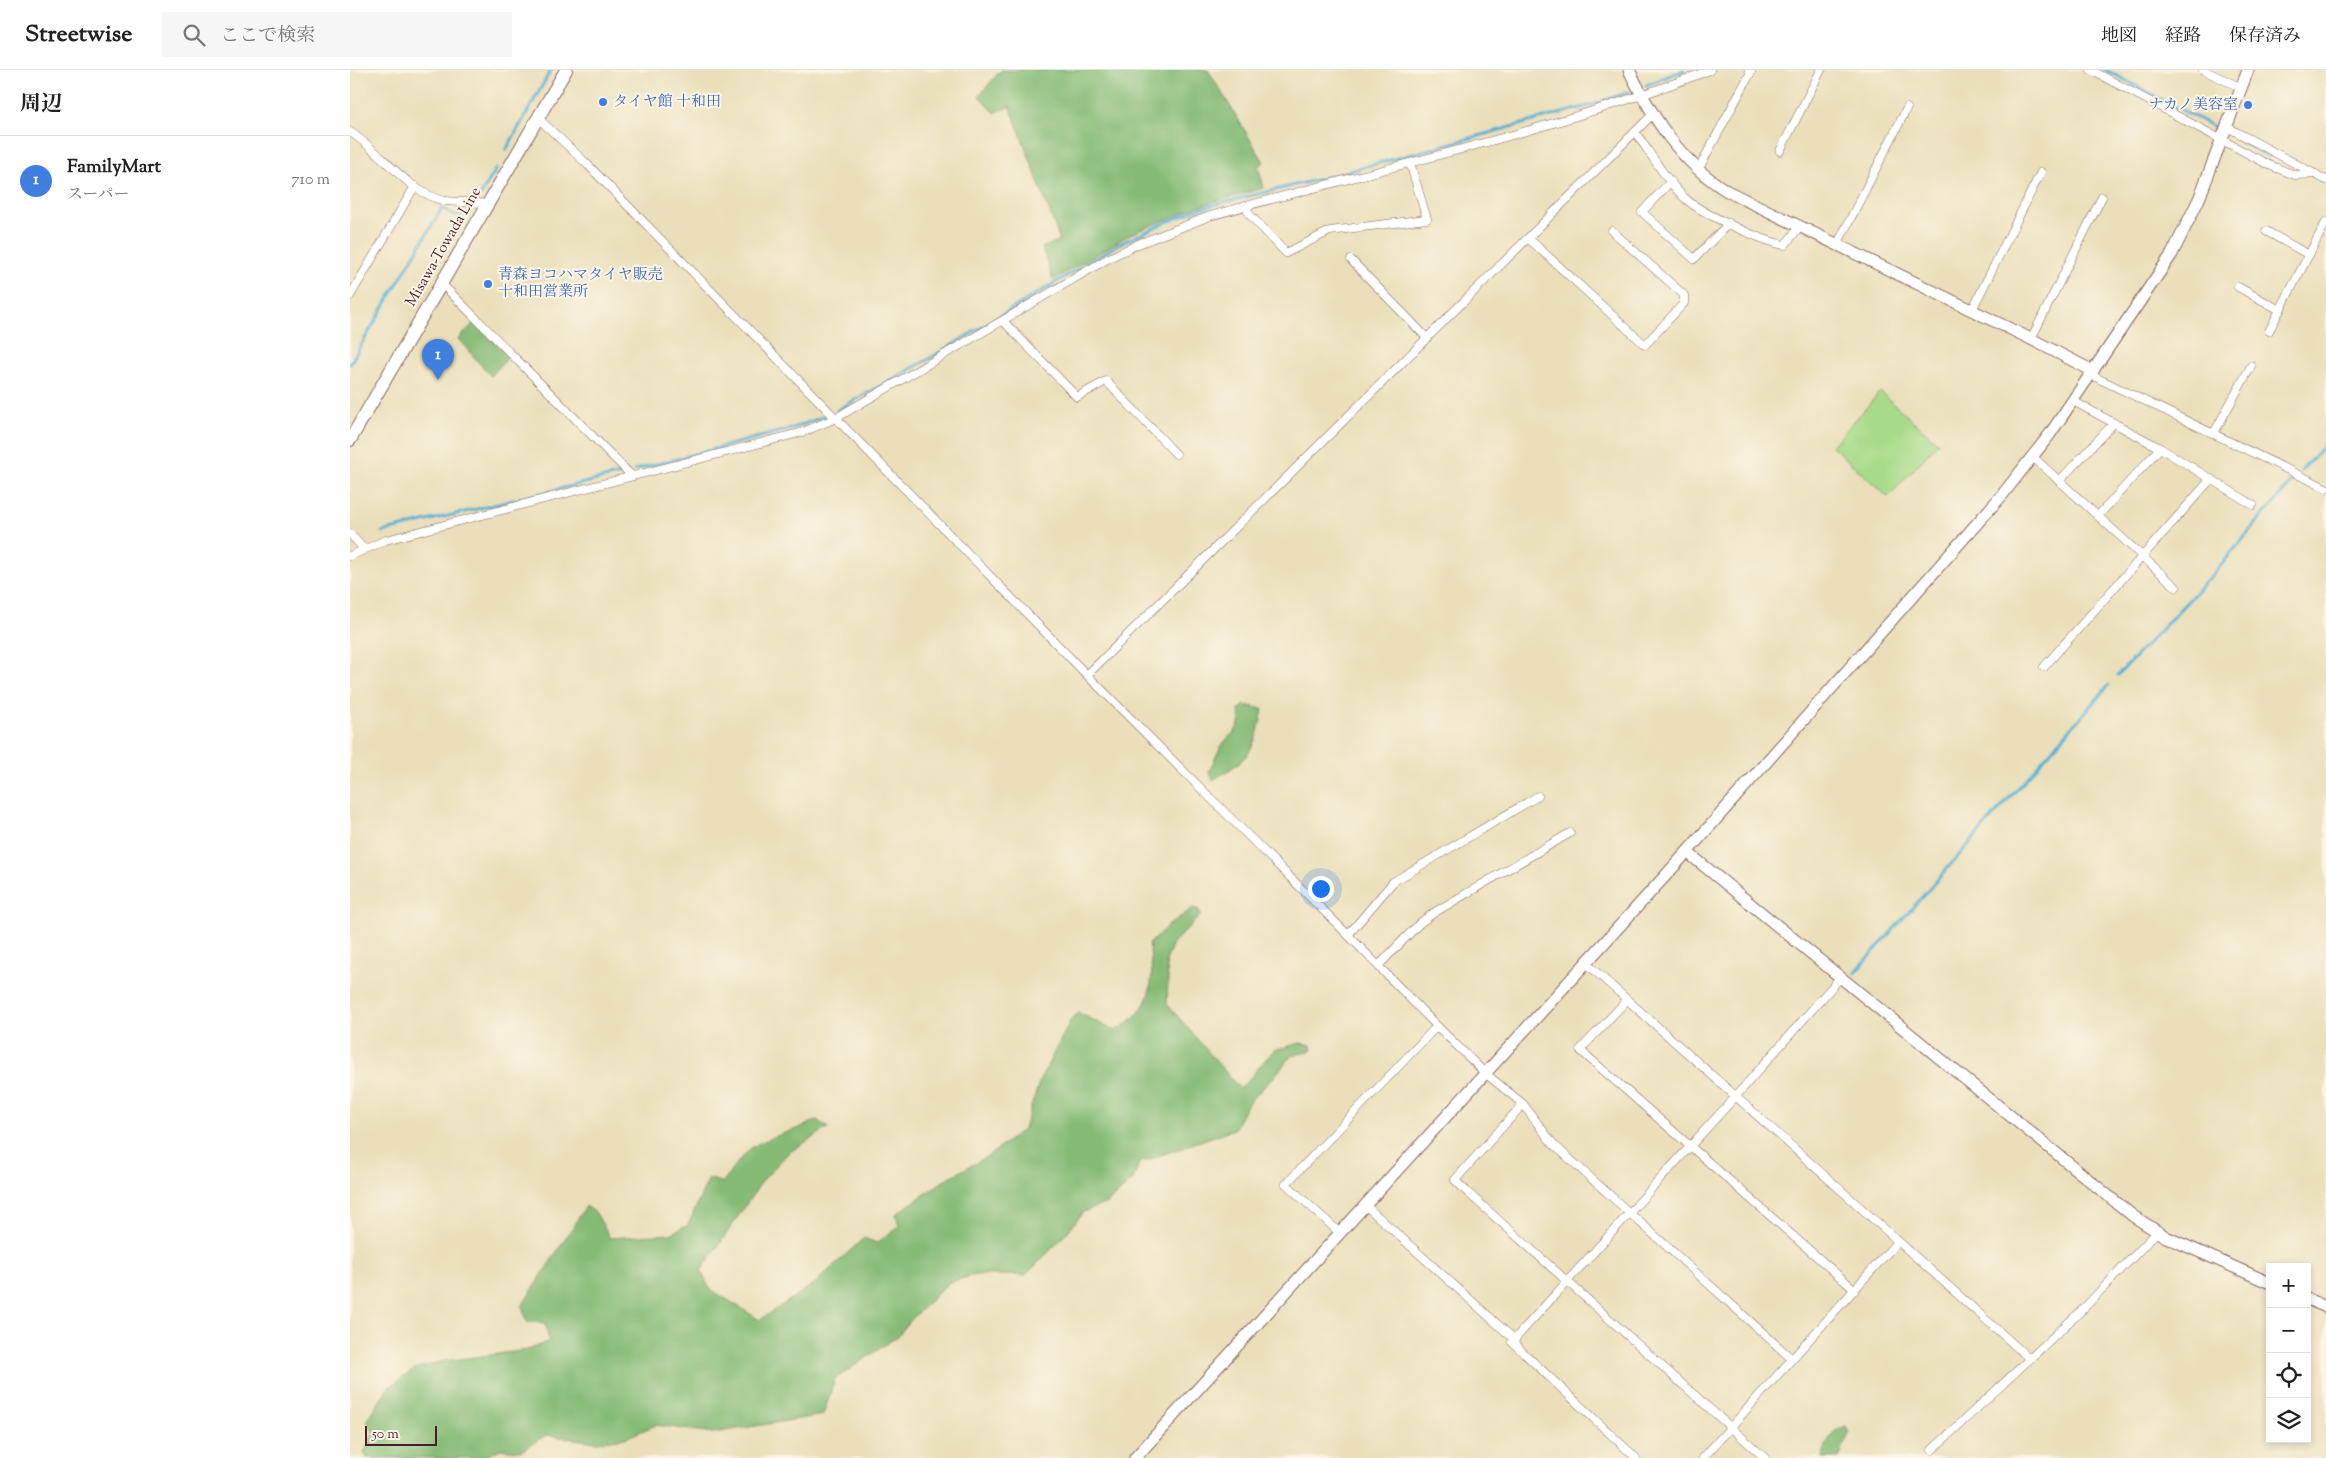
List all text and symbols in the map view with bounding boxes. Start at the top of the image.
search box [162,12,512,57]
text: Streetwise [25,18,132,52]
icon: search [180,21,208,49]
text: ここで検索 [220,23,315,50]
text: 地図 [2101,24,2137,50]
text: 経路 [2165,24,2201,50]
text: 保存済み [2229,24,2301,50]
text: 周辺 [20,90,62,120]
place label: タイヤ館 十和田 [613,92,721,113]
place label: ナカノ美容室 [2148,95,2238,116]
marker: タイヤ館 十和田 [597,96,609,108]
marker: ナカノ美容室 [2242,99,2254,111]
text: FamilyMart [67,154,161,181]
text: 1 [33,169,39,192]
text: 710 m [292,169,330,192]
street label: Misawa-Towada Line [401,183,487,311]
text: スーパー [67,184,129,207]
place label: 青森ヨコハマタイヤ販売 十和田営業所 [498,265,663,303]
marker: 青森ヨコハマタイヤ販売 十和田営業所 [482,278,494,290]
pin: 1 [422,339,454,380]
your location [1308,876,1334,902]
map controls [2266,1263,2311,1443]
button: + [2266,1263,2311,1308]
button: − [2266,1308,2311,1353]
button: locate [2266,1353,2311,1398]
button: layers [2266,1398,2311,1443]
scale bar [365,1423,438,1446]
text: 50 m [372,1425,399,1445]

